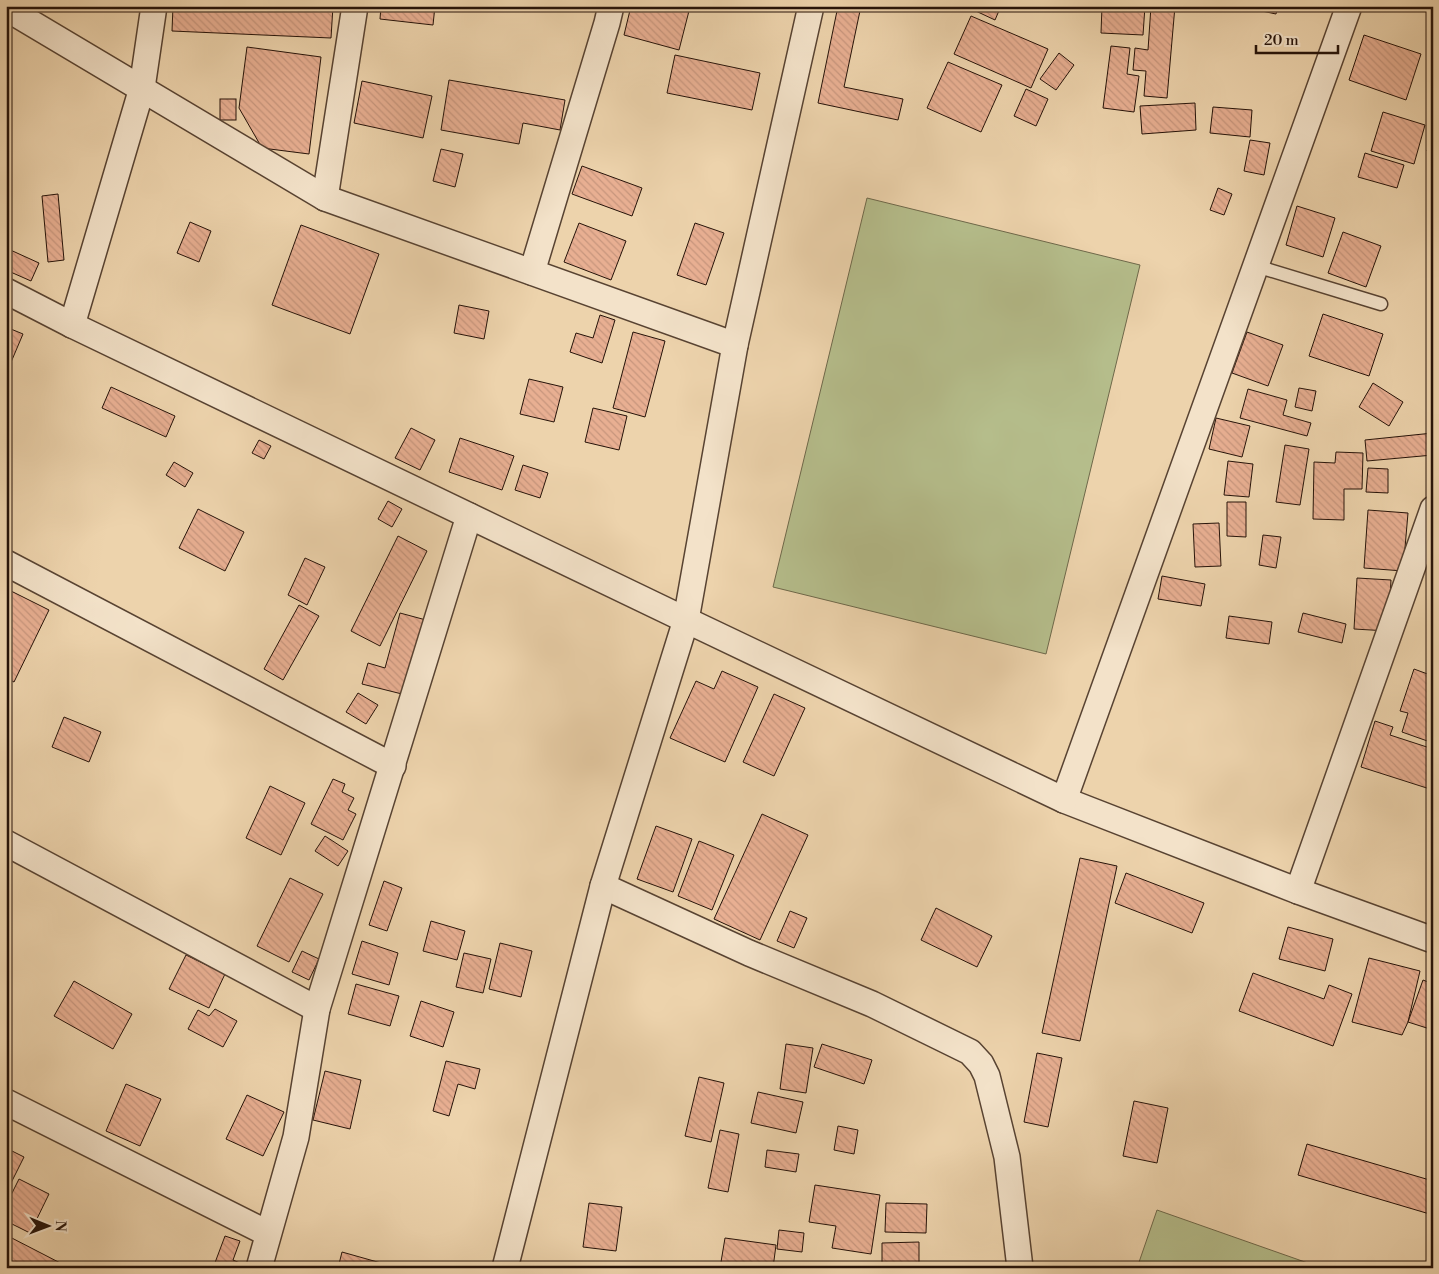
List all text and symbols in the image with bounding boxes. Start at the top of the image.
scale bar [1256,22,1339,54]
text: 20 m [1264,31,1299,50]
north arrow [22,1202,72,1252]
text: N [51,1221,69,1232]

